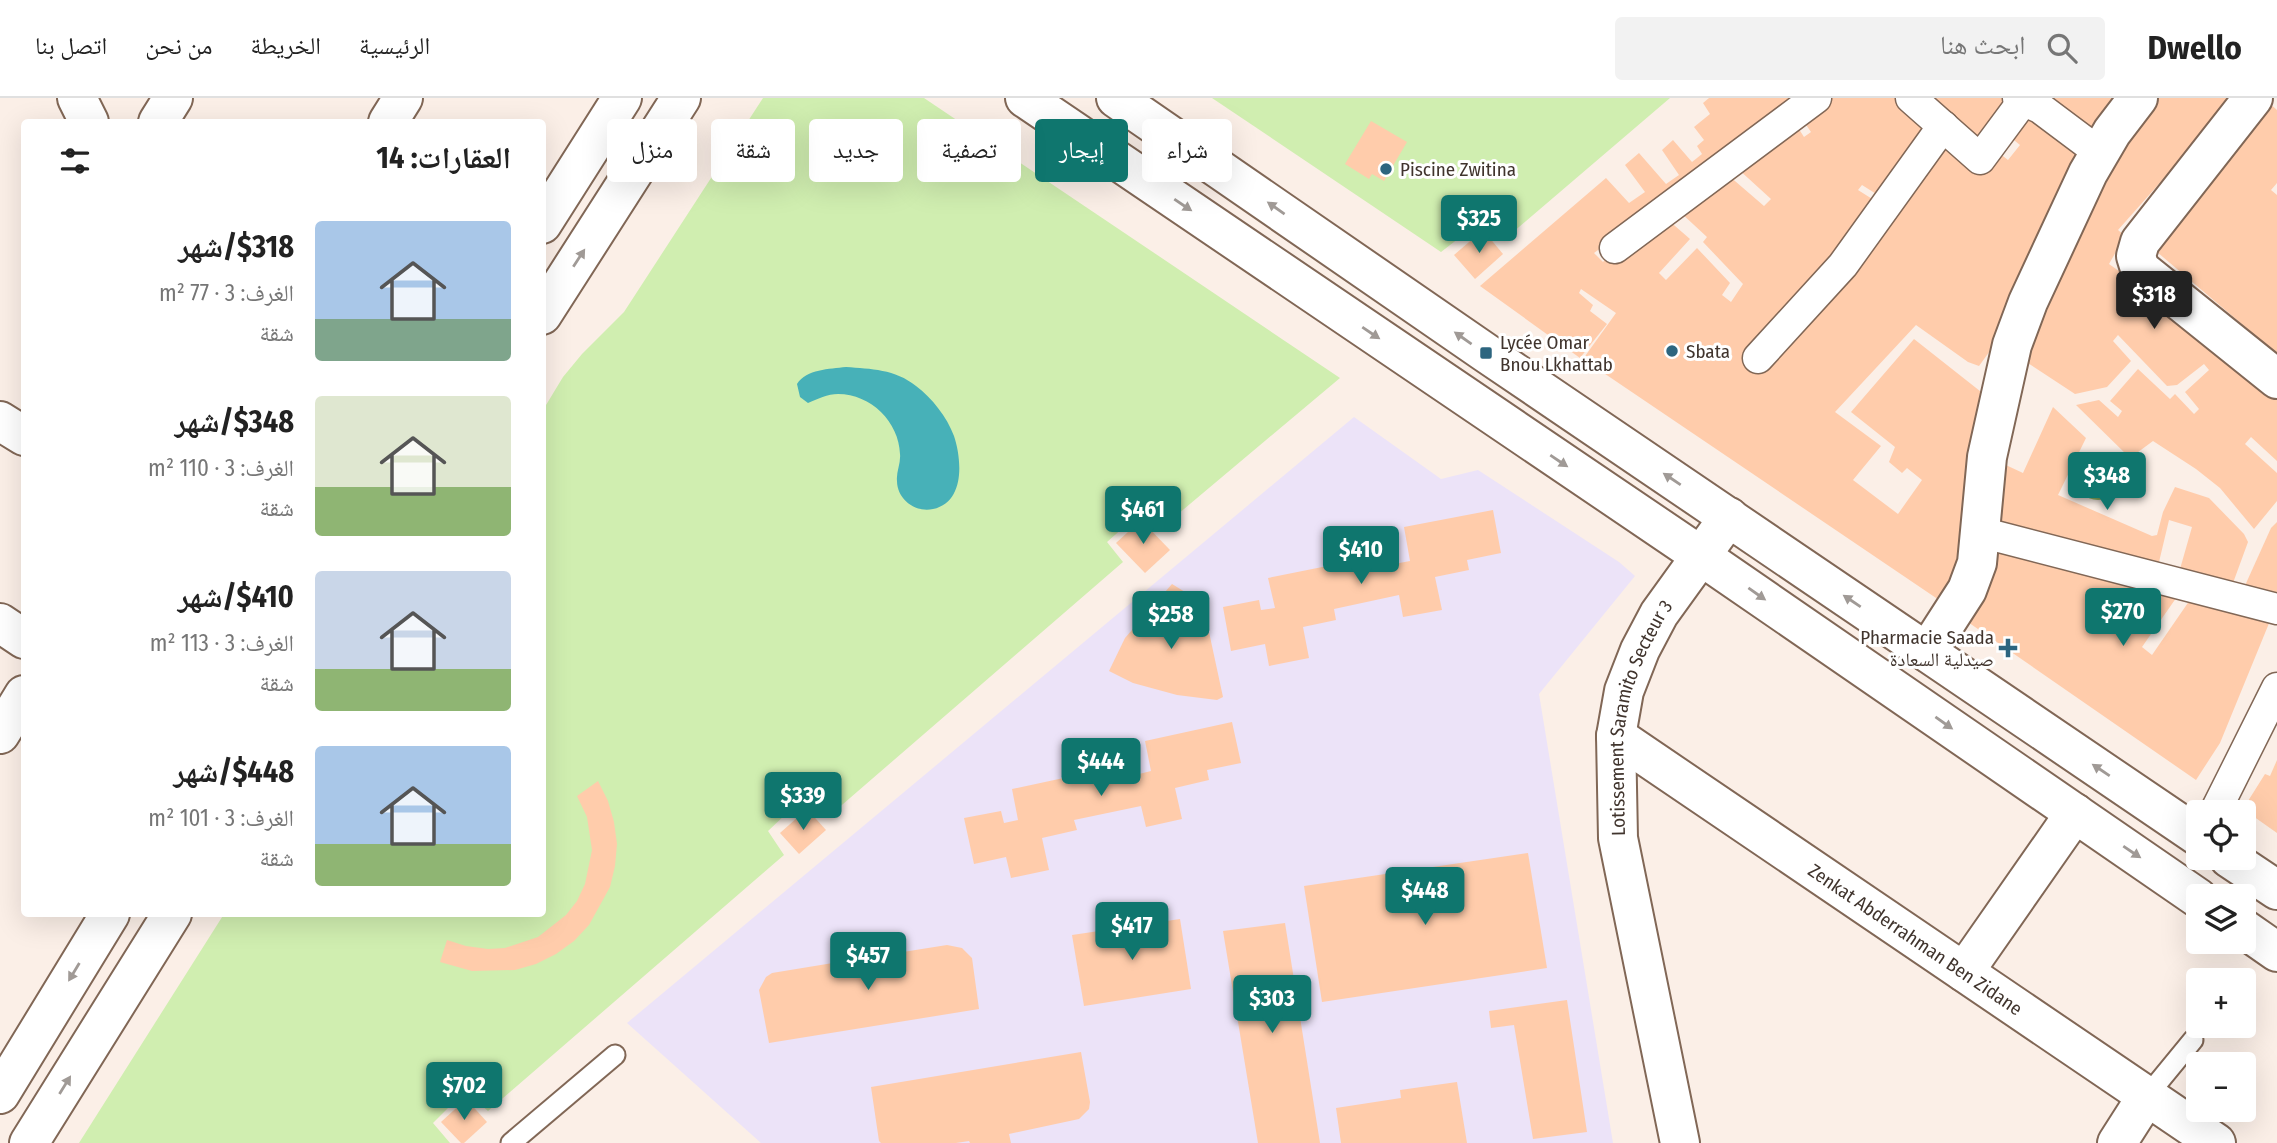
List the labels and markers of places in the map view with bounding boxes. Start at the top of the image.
place label: Piscine Zwitina [1400,158,1516,181]
marker: Piscine Zwitina [1378,161,1394,177]
pin: $325 [1438,195,1520,255]
pin: $318 [2113,272,2195,331]
place label: Lycée Omar Bnou Lkhattab [1500,331,1613,376]
place label: Sbata [1686,340,1730,363]
marker: Sbata [1664,343,1680,359]
marker: Lycée Omar Bnou Lkhattab [1478,345,1494,361]
pin: $348 [2066,452,2148,512]
pin: $461 [1102,486,1184,546]
pin: $410 [1320,526,1402,586]
pin: $270 [2082,588,2164,648]
pin: $258 [1130,592,1212,651]
place label: Pharmacie Saada صيدلية السعادة [1860,626,1994,671]
marker: Pharmacie Saada صيدلية السعادة [2000,640,2016,656]
pin: $444 [1060,738,1142,798]
pin: $339 [762,772,844,832]
pin: $448 [1384,868,1466,927]
pin: $417 [1091,902,1173,962]
pin: $457 [827,932,909,992]
pin: $303 [1231,976,1313,1035]
pin: $702 [423,1062,505,1122]

